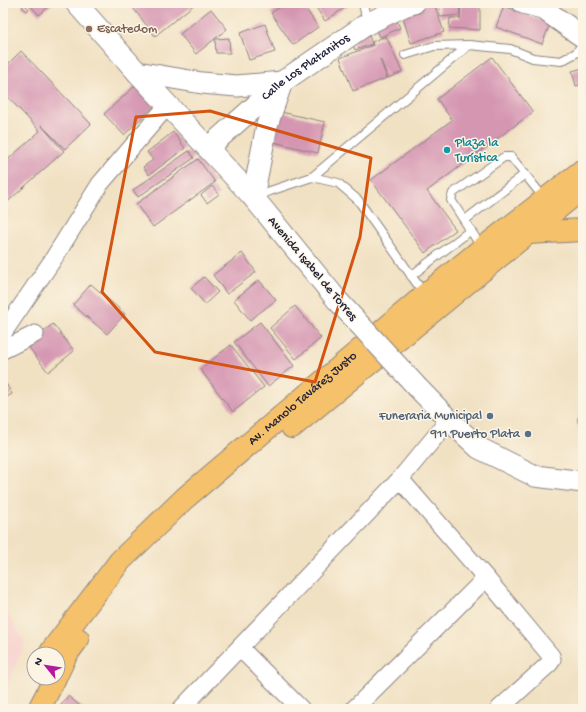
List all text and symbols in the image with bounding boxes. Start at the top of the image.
place label: Escatedom [97,22,157,37]
marker: Escatedom [84,24,94,34]
street label: Calle Los Platanitos [259,30,354,104]
place label: Plaza la Turística [454,136,499,166]
marker: Plaza la Turística [442,145,452,155]
street label: Avenida Isabel de Torres [264,214,361,325]
street label: Av. Manolo Tavárez Justo [245,348,360,449]
place label: Funeraria Municipal [378,409,482,424]
marker: Funeraria Municipal [485,411,495,421]
place label: 911 Puerto Plata [429,427,521,442]
marker: 911 Puerto Plata [523,429,533,439]
north arrow [26,646,66,686]
text: N [32,656,46,668]

